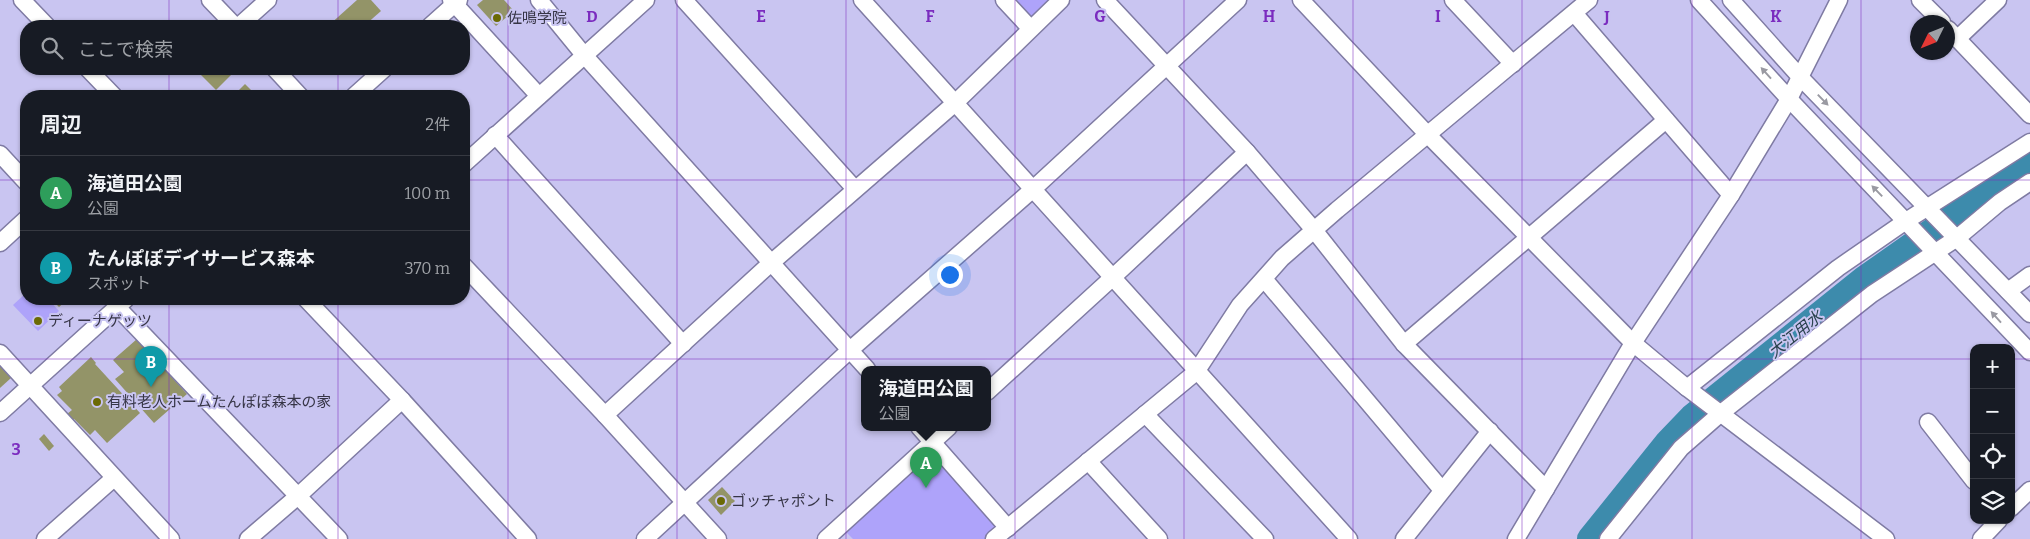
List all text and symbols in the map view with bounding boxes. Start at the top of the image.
text: D [586,7,598,26]
text: E [756,7,766,26]
text: F [926,7,935,26]
text: G [1094,7,1106,26]
text: H [1263,7,1276,26]
text: I [1435,7,1441,26]
text: J [1603,7,1610,26]
text: K [1770,7,1782,26]
place label: 佐鳴学院 [507,9,567,27]
marker: 佐鳴学院 [491,12,503,24]
north arrow [1910,15,1955,60]
search box [20,20,470,75]
icon: search [38,34,66,62]
text: ここで検索 [78,38,173,61]
one-way arrow [1760,68,1772,80]
one-way arrow [1817,94,1829,106]
text: 周辺 [40,112,82,138]
text: 2件 [425,115,450,134]
text: 海道田公園 [87,172,182,195]
text: A [50,184,62,203]
text: 100 m [405,184,450,203]
one-way arrow [1871,186,1883,198]
text: 公園 [87,199,119,218]
text: たんぽぽデイサービス森本 [87,247,315,270]
text: B [51,259,61,278]
text: 370 m [404,259,450,278]
your location [937,262,963,288]
text: スポット [87,274,151,293]
water label: 大江用水 [1764,306,1828,362]
one-way arrow [1990,311,2002,323]
place label: ディーナゲッツ [48,312,152,330]
marker: ディーナゲッツ [32,315,44,327]
map controls [1970,344,2015,524]
button: + [1970,344,2015,389]
pin: B [135,346,167,387]
popup [861,366,991,431]
text: 海道田公園 [878,377,974,400]
button: − [1970,389,2015,434]
place label: 有料老人ホームたんぽぽ森本の家 [107,393,332,411]
marker: 有料老人ホームたんぽぽ森本の家 [91,396,103,408]
text: 公園 [878,404,911,423]
button: locate [1970,434,2015,479]
text: 3 [11,440,21,459]
pin: A [910,447,942,488]
button: layers [1970,479,2015,524]
place label: ゴッチャポント [731,492,836,510]
marker: ゴッチャポント [715,495,727,507]

